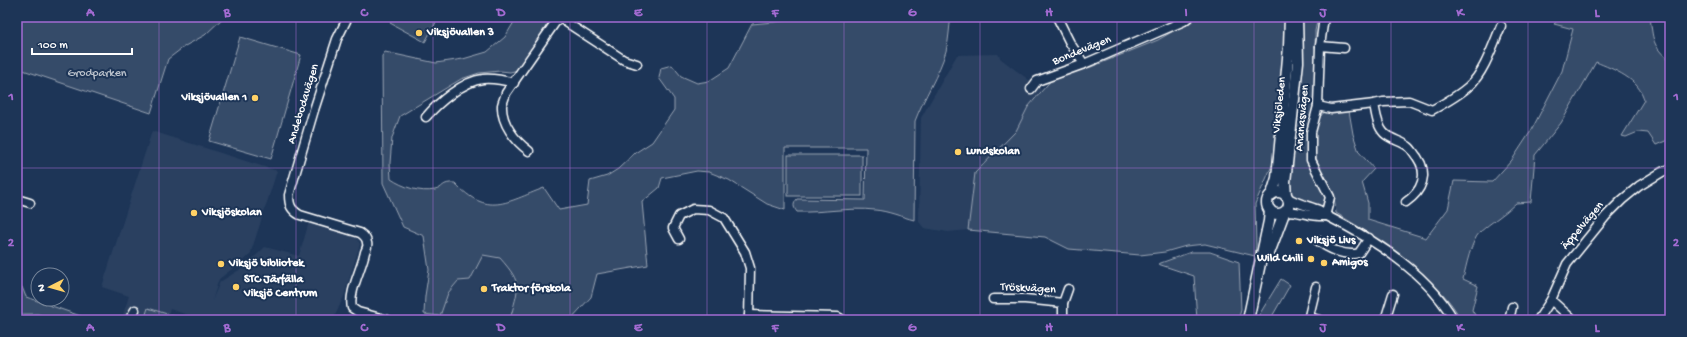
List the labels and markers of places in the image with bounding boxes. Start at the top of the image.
place label: Viksjövallen 3 [426,26,494,40]
marker: Viksjövallen 3 [414,28,424,38]
place label: Viksjövallen 1 [180,91,247,105]
marker: Viksjövallen 1 [250,93,260,103]
place label: Lundskolan [966,145,1020,159]
marker: Lundskolan [953,147,963,157]
place label: Viksjöskolan [201,206,262,220]
marker: Viksjöskolan [189,208,199,218]
place label: Viksjö Livs [1306,234,1356,248]
marker: Viksjö Livs [1294,236,1304,246]
place label: Wild Chili [1256,252,1303,266]
marker: Wild Chili [1306,254,1316,264]
place label: Amigos [1331,256,1368,270]
place label: Viksjö bibliotek [228,257,305,271]
marker: Amigos [1319,258,1329,268]
marker: Viksjö bibliotek [216,259,226,269]
place label: STC Järfälla Viksjö Centrum [243,273,318,301]
marker: STC Järfälla Viksjö Centrum [231,282,241,292]
place label: Traktor förskola [491,282,572,296]
marker: Traktor förskola [479,284,489,294]

